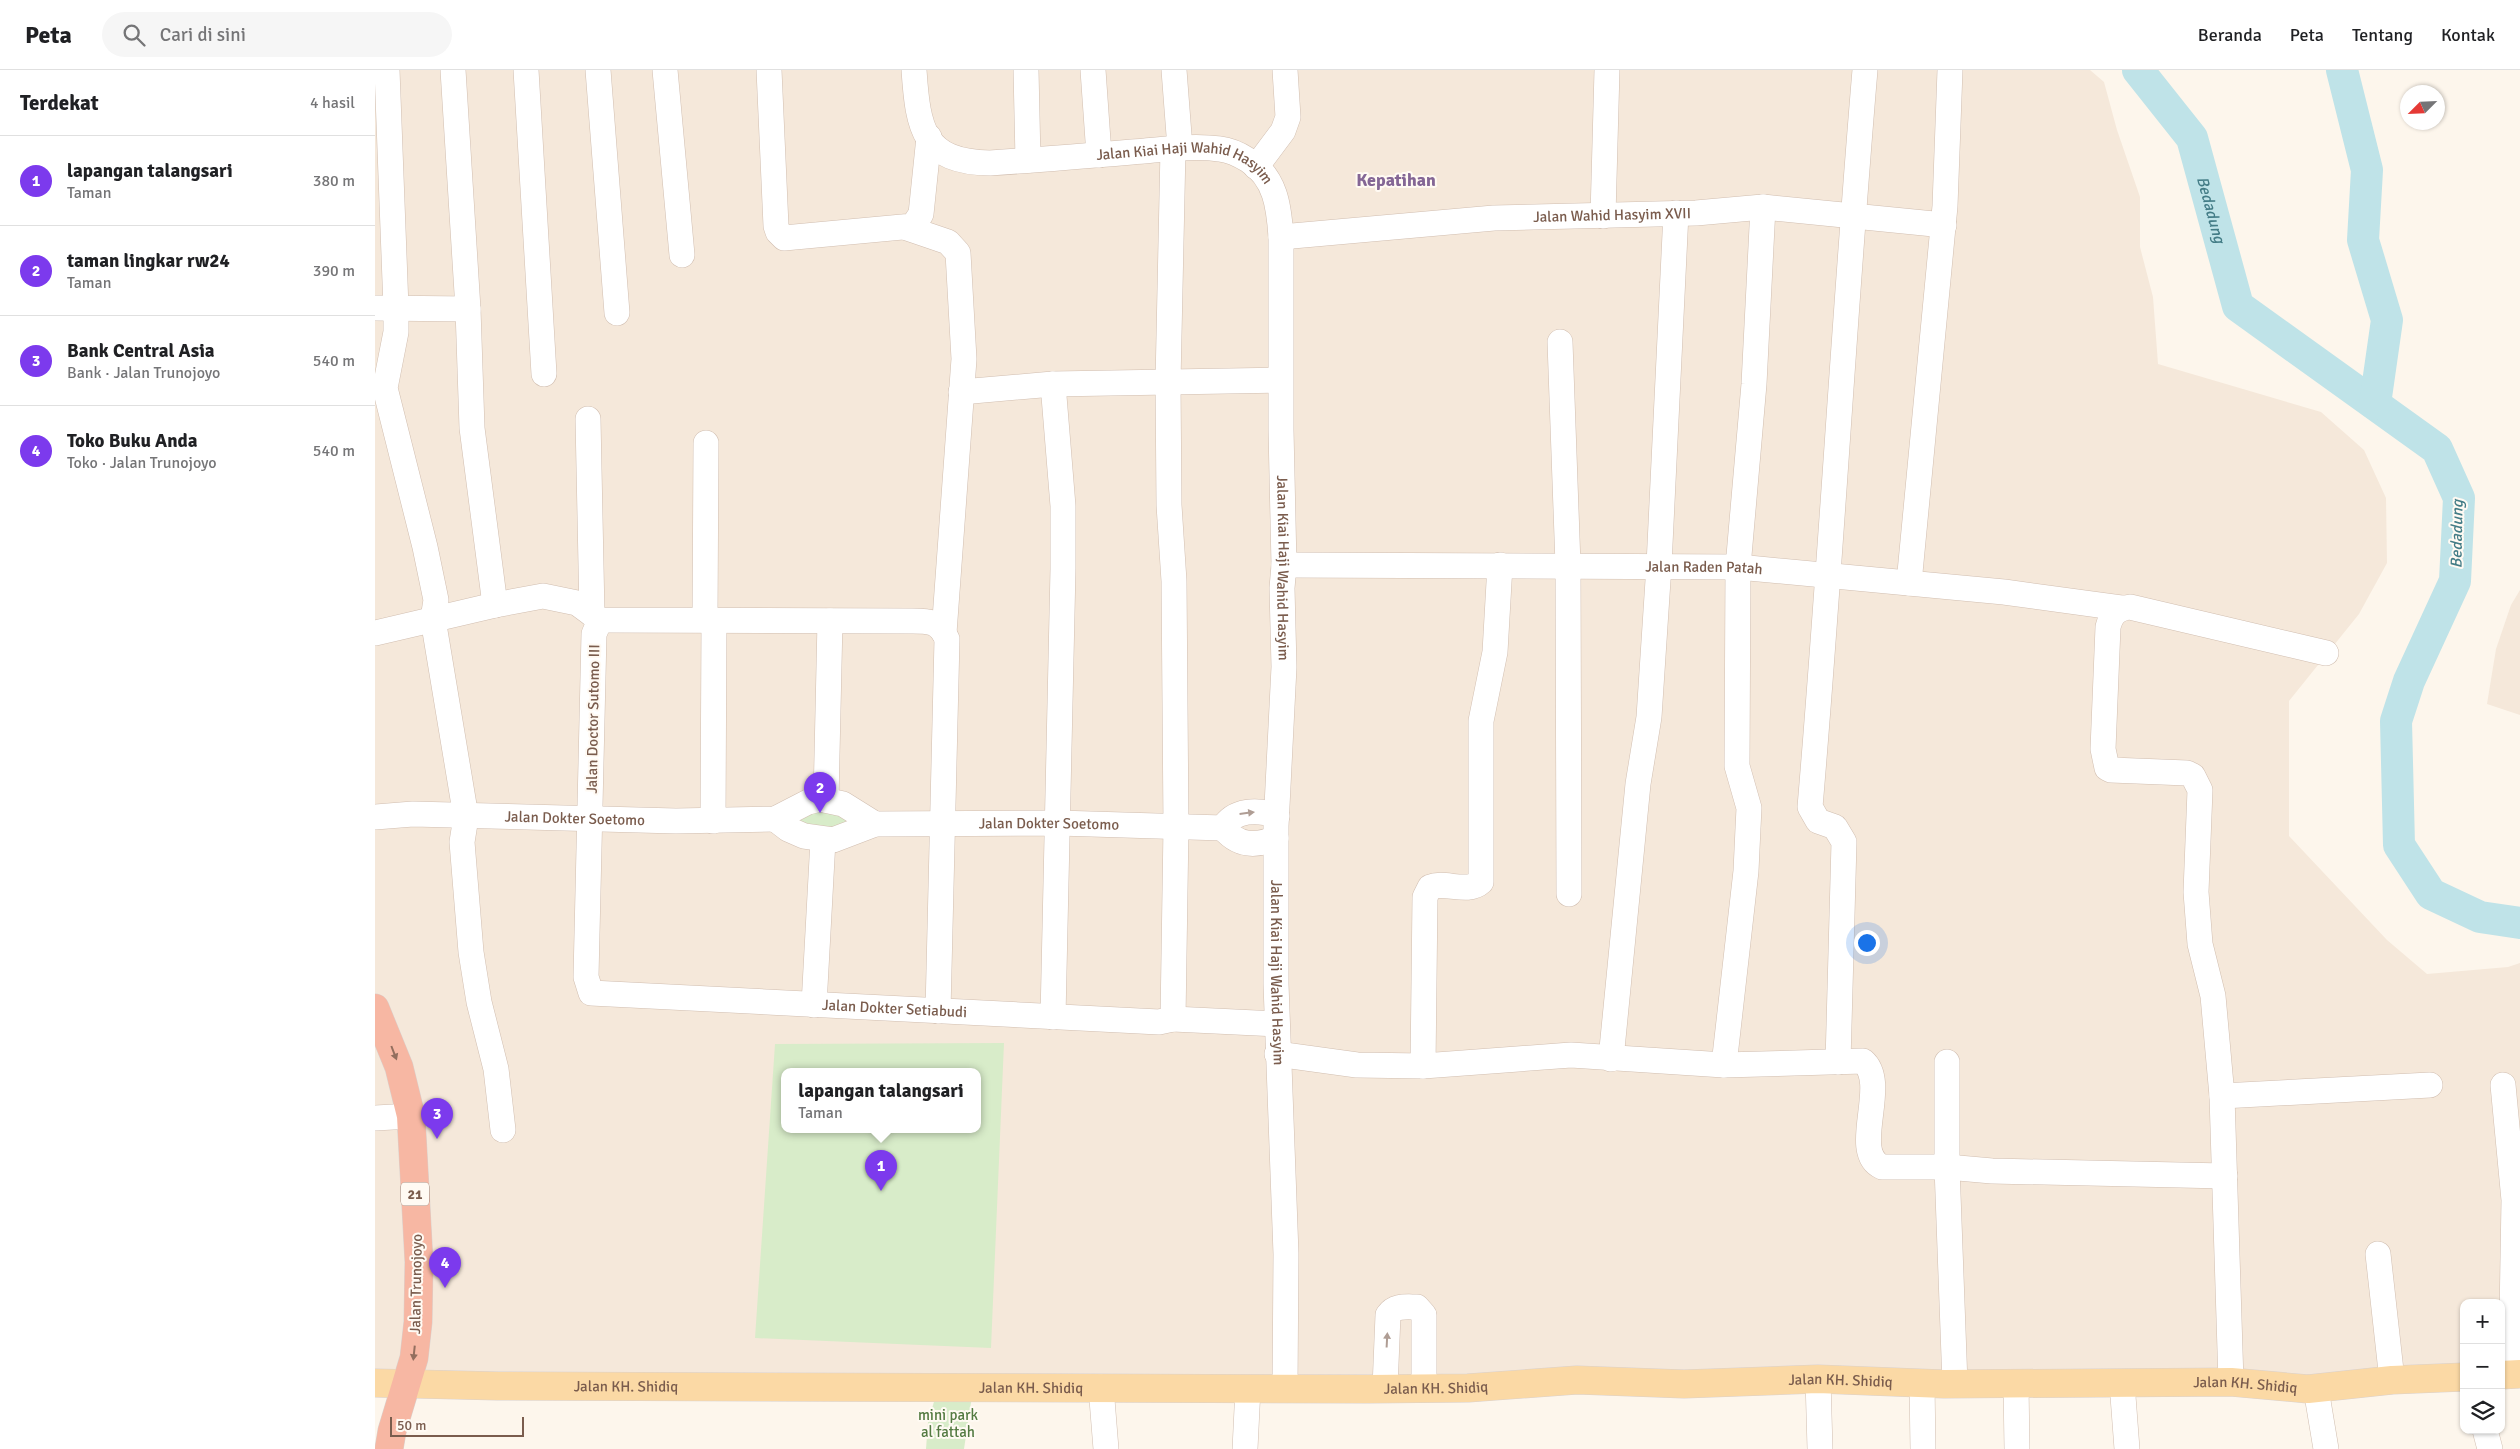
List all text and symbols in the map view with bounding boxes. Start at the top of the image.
search box [102,12,452,57]
text: Peta [25,20,72,50]
icon: search [120,21,148,49]
text: Cari di sini [160,23,246,47]
text: Beranda [2198,24,2262,46]
text: Peta [2290,24,2324,46]
text: Tentang [2352,24,2413,46]
text: Kontak [2441,24,2495,46]
north arrow [2400,85,2445,130]
text: Terdekat [20,90,99,116]
text: 4 hasil [310,93,355,113]
street label: Jalan Kiai Haji Wahid Hasyim [1095,138,1277,187]
text: lapangan talangsari [67,159,233,183]
district label: Kepatihan [1356,169,1436,191]
text: 1 [32,171,40,191]
text: 380 m [313,171,355,191]
water label: Bedadung [2192,174,2230,247]
text: Taman [67,183,111,203]
street label: Jalan Wahid Hasyim XVII [1533,204,1691,226]
text: taman lingkar rw24 [67,249,230,273]
text: 2 [32,261,40,281]
text: 390 m [313,261,355,281]
text: Taman [67,273,111,293]
text: Bank Central Asia [67,339,215,363]
text: 3 [32,351,40,371]
text: 540 m [313,351,355,371]
text: Bank · Jalan Trunojoyo [67,363,220,383]
text: Toko Buku Anda [67,429,198,453]
text: 4 [32,441,40,461]
text: 540 m [313,441,355,461]
text: Toko · Jalan Trunojoyo [67,453,217,473]
street label: Jalan Kiai Haji Wahid Hasyim [1273,475,1293,661]
water label: Bedadung [2446,498,2468,568]
street label: Jalan Raden Patah [1645,558,1764,578]
street label: Jalan Doctor Sutomo III [583,644,603,794]
pin: 2 [804,772,836,813]
street label: Jalan Dokter Soetomo [504,807,645,829]
one-way arrow [1240,809,1256,817]
street label: Jalan Dokter Soetomo [979,814,1120,834]
street label: Jalan Kiai Haji Wahid Hasyim [1267,880,1288,1066]
your location [1854,930,1880,956]
street label: Jalan Dokter Setiabudi [822,996,967,1021]
one-way arrow [390,1046,398,1061]
popup [781,1068,981,1133]
text: lapangan talangsari [798,1079,964,1103]
pin: 3 [421,1098,453,1139]
text: Taman [798,1103,843,1123]
pin: 1 [865,1150,897,1191]
road number: 21 [401,1182,429,1206]
street label: Jalan Trunojoyo [406,1234,426,1334]
pin: 4 [429,1247,461,1288]
map controls [2460,1299,2505,1434]
button: + [2460,1299,2505,1344]
one-way arrow [1384,1332,1392,1348]
button: − [2460,1344,2505,1389]
one-way arrow [410,1345,418,1361]
street label: Jalan KH. Shidiq [1788,1370,1893,1391]
street label: Jalan KH. Shidiq [2193,1373,2298,1397]
street label: Jalan KH. Shidiq [574,1377,678,1396]
street label: Jalan KH. Shidiq [1384,1378,1489,1398]
street label: Jalan KH. Shidiq [979,1379,1083,1397]
button: layers [2460,1389,2505,1434]
park label: mini park al fattah [918,1406,979,1441]
scale bar [390,1414,524,1437]
text: 50 m [397,1417,426,1434]

